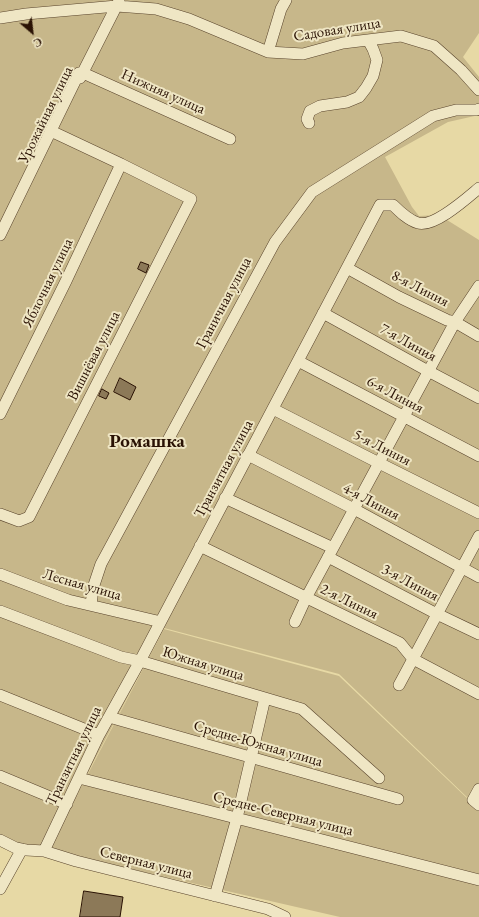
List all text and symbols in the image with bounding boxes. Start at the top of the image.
north arrow [12,12,52,52]
street label: Садовая улица [292,14,382,46]
text: С [31,35,44,51]
street label: Урожайная улица [15,64,77,166]
street label: Нижняя улица [118,66,208,118]
street label: Яблочная улица [19,236,77,330]
street label: Граничная улица [192,254,256,352]
street label: 8-я Линия [388,267,452,311]
street label: Вишнёвая улица [64,308,124,404]
street label: 7-я Линия [377,320,439,366]
street label: 6-я Линия [363,372,427,418]
street label: Транзитная улица [191,417,257,521]
street label: 5-я Линия [350,426,414,470]
district label: Ромашка [109,431,185,453]
street label: 4-я Линия [339,479,403,525]
street label: 3-я Линия [378,560,442,606]
street label: Лесная улица [41,565,123,605]
street label: 2-я Линия [317,580,381,624]
street label: Южная улица [160,643,246,685]
street label: Транзитная улица [42,703,106,809]
street label: Средне-Южная улица [191,717,325,771]
street label: Средне-Северная улица [211,788,355,840]
street label: Северная улица [98,843,194,883]

